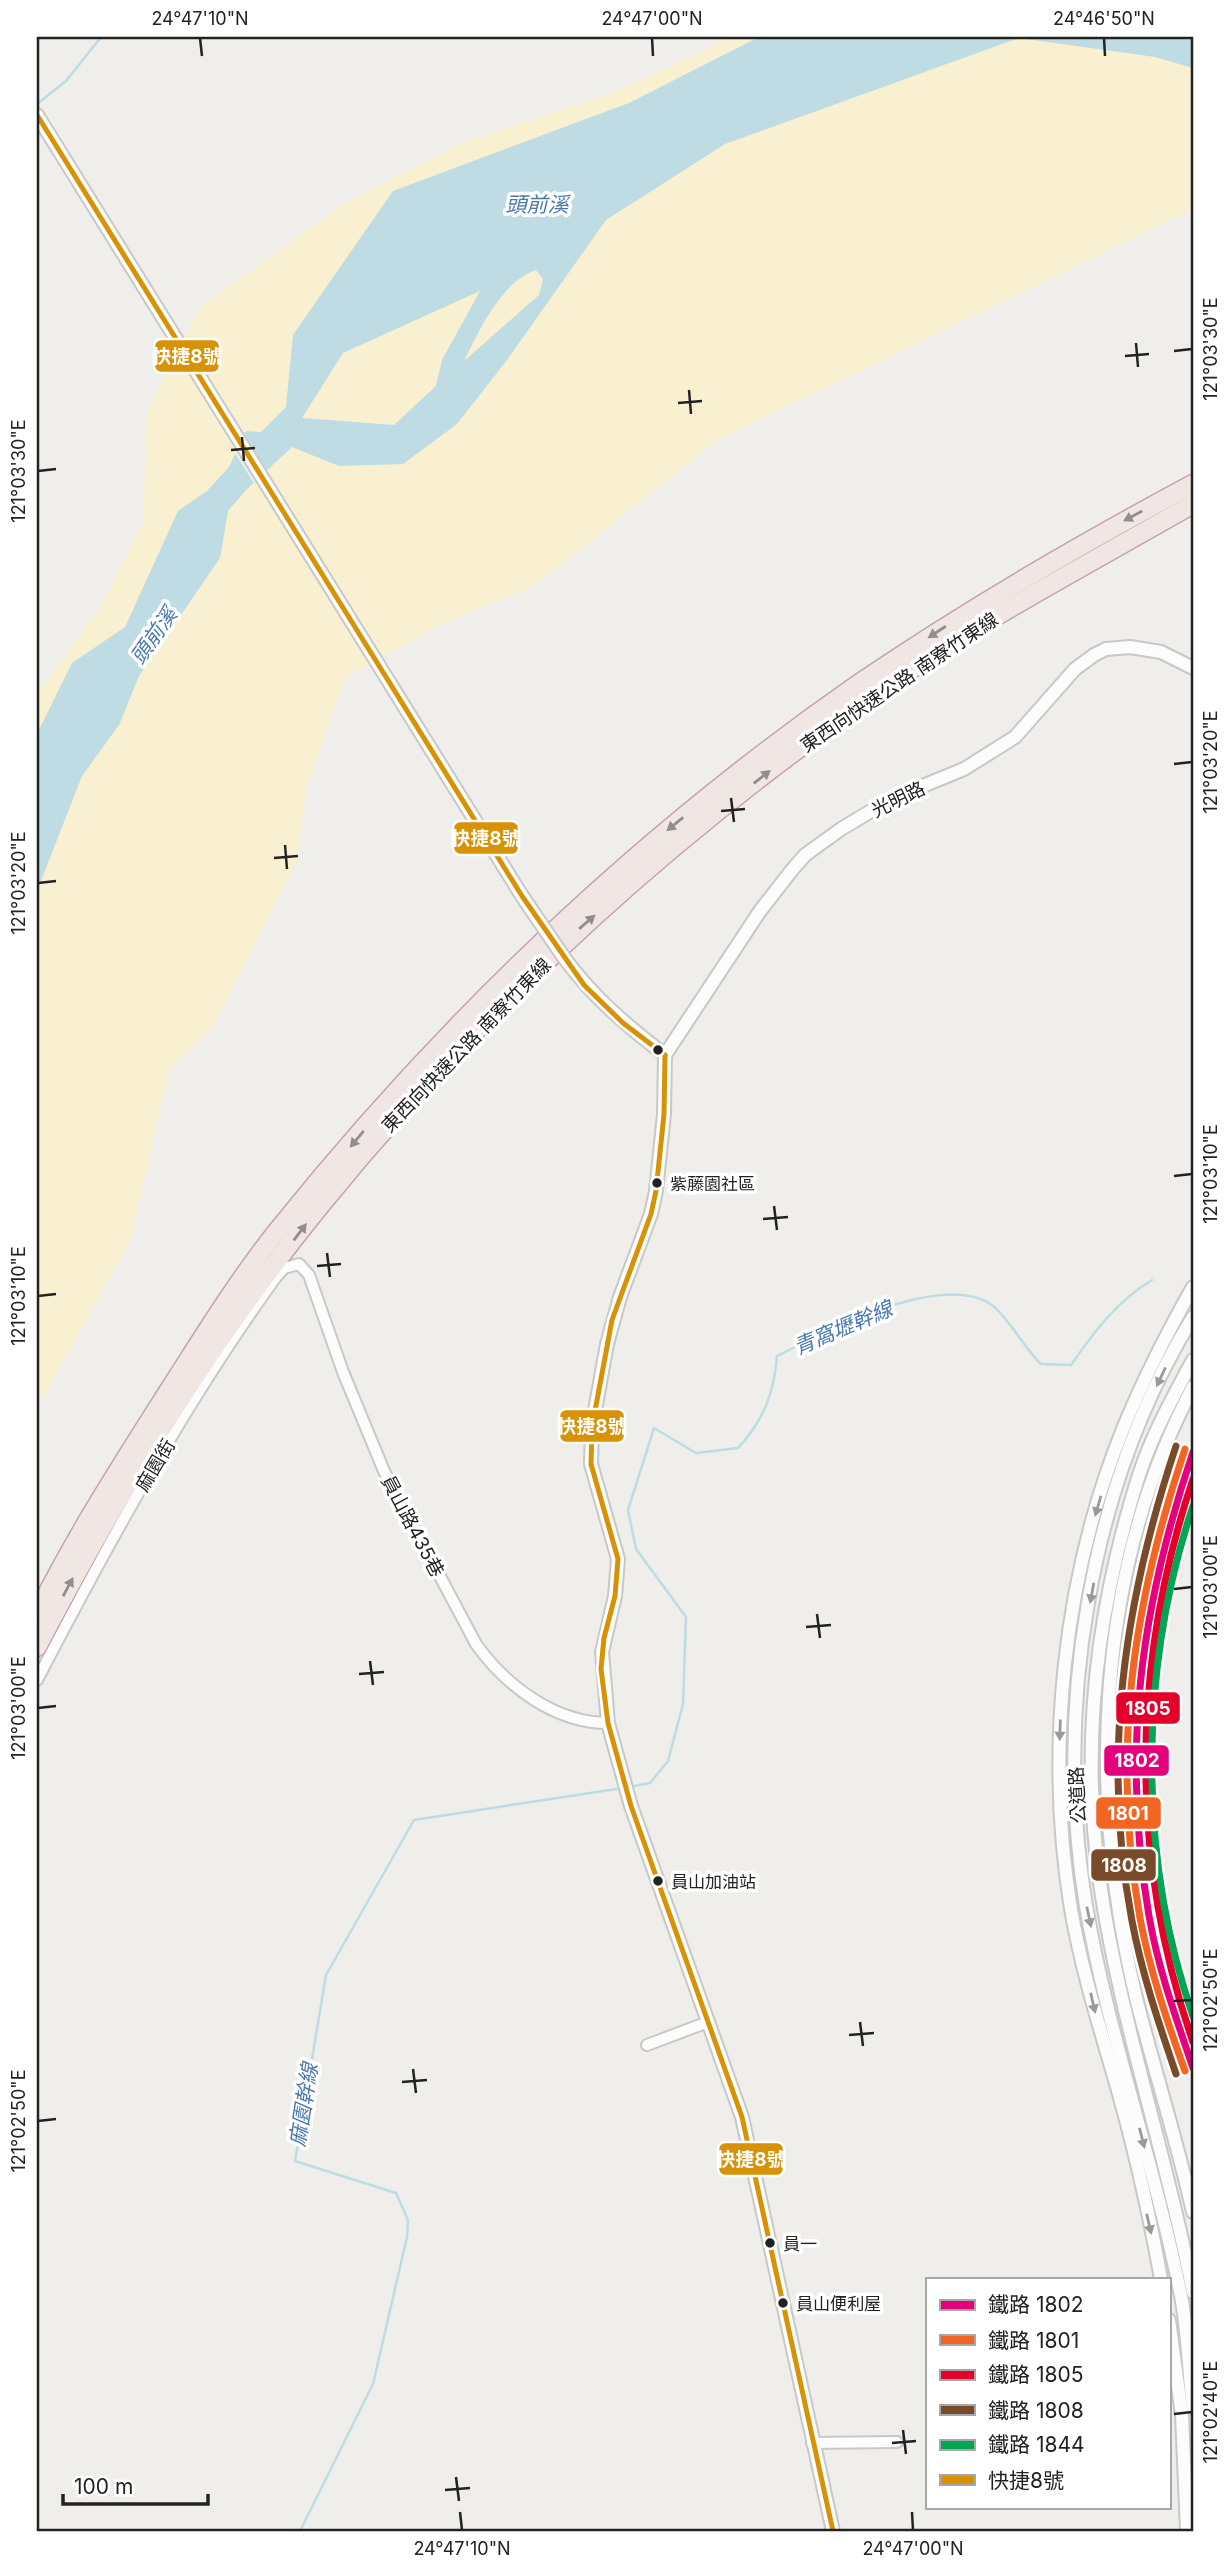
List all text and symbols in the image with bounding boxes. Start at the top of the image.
text: 24°47'10"N [151,8,249,29]
text: 24°47'00"N [601,8,703,29]
text: 24°46'50"N [1053,8,1155,29]
water label: 頭前溪 [506,192,571,217]
text: 121°03'30"E [1200,297,1221,401]
line badge: 快捷8號 [154,339,220,373]
text: 快捷8號 [152,345,222,368]
text: 121°03'30"E [8,419,29,523]
one-way arrow [1123,510,1143,522]
water label: 頭前溪 [125,600,184,669]
street label: 東西向快速公路 南寮竹東線 [796,608,1002,757]
one-way arrow [928,625,947,638]
text: 121°03'20"E [1200,710,1221,814]
one-way arrow [753,770,771,784]
street label: 光明路 [868,777,929,822]
one-way arrow [667,816,684,831]
line badge: 快捷8號 [453,821,519,855]
text: 快捷8號 [451,827,521,850]
text: 121°03'20"E [8,831,29,935]
one-way arrow [579,915,596,930]
street label: 東西向快速公路 南寮竹東線 [377,953,556,1137]
unlabelled marker [651,1043,665,1057]
text: 121°03'10"E [1200,1124,1221,1224]
one-way arrow [349,1130,365,1148]
place label: 紫藤園社區 [670,1174,755,1194]
marker: 紫藤園社區 [650,1176,664,1190]
one-way arrow [292,1224,307,1242]
text: 121°03'10"E [8,1246,29,1346]
water label: 青窩壢幹線 [790,1295,898,1360]
one-way arrow [1155,1367,1166,1388]
line badge: 快捷8號 [559,1409,625,1443]
text: 快捷8號 [557,1415,627,1438]
street label: 麻園街 [131,1435,180,1496]
street label: 員山路435巷 [376,1472,449,1581]
one-way arrow [1092,1495,1103,1517]
text: 121°03'00"E [1200,1535,1221,1639]
one-way arrow [63,1577,74,1597]
one-way arrow [1086,1582,1097,1604]
text: 121°03'00"E [8,1656,29,1760]
line badge: 1805 [1115,1691,1181,1725]
text: 1805 [1125,1697,1171,1720]
one-way arrow [1055,1719,1066,1741]
line badge: 1802 [1103,1744,1170,1777]
text: 1802 [1114,1749,1160,1772]
street label: 公道路 [1065,1766,1090,1824]
line badge: 1801 [1095,1796,1162,1830]
text: 1801 [1107,1802,1149,1825]
line badge: 1808 [1090,1848,1157,1882]
text: 1808 [1101,1854,1147,1877]
place label: 員山加油站 [671,1872,756,1892]
marker: 員山加油站 [651,1874,665,1888]
one-way arrow [1083,1906,1094,1928]
text: 121°02'50"E [1200,1948,1221,2052]
one-way arrow [1088,1992,1099,2014]
water label: 麻園幹線 [285,2060,323,2148]
text: 121°02'50"E [8,2069,29,2173]
one-way arrow [1138,2128,1148,2149]
line badge: 快捷8號 [718,2142,784,2176]
text: 快捷8號 [716,2148,786,2171]
one-way arrow [1144,2213,1155,2235]
place label: 員一 [783,2234,817,2254]
marker: 員一 [763,2236,777,2250]
legend [926,2278,1170,2508]
text: 鐵路 1802 [988,2292,1084,2317]
place label: 員山便利屋 [796,2294,881,2314]
marker: 員山便利屋 [776,2296,790,2310]
text: 鐵路 1801 [988,2328,1079,2353]
text: 121°02'40"E [1200,2361,1221,2463]
text: 鐵路 1805 [988,2362,1083,2387]
text: 鐵路 1808 [988,2398,1084,2423]
text: 鐵路 1844 [988,2432,1085,2457]
scale bar [63,2463,208,2507]
text: 快捷8號 [988,2468,1064,2493]
text: 100 m [74,2474,133,2499]
text: 24°47'10"N [413,2538,511,2559]
text: 24°47'00"N [862,2538,964,2559]

